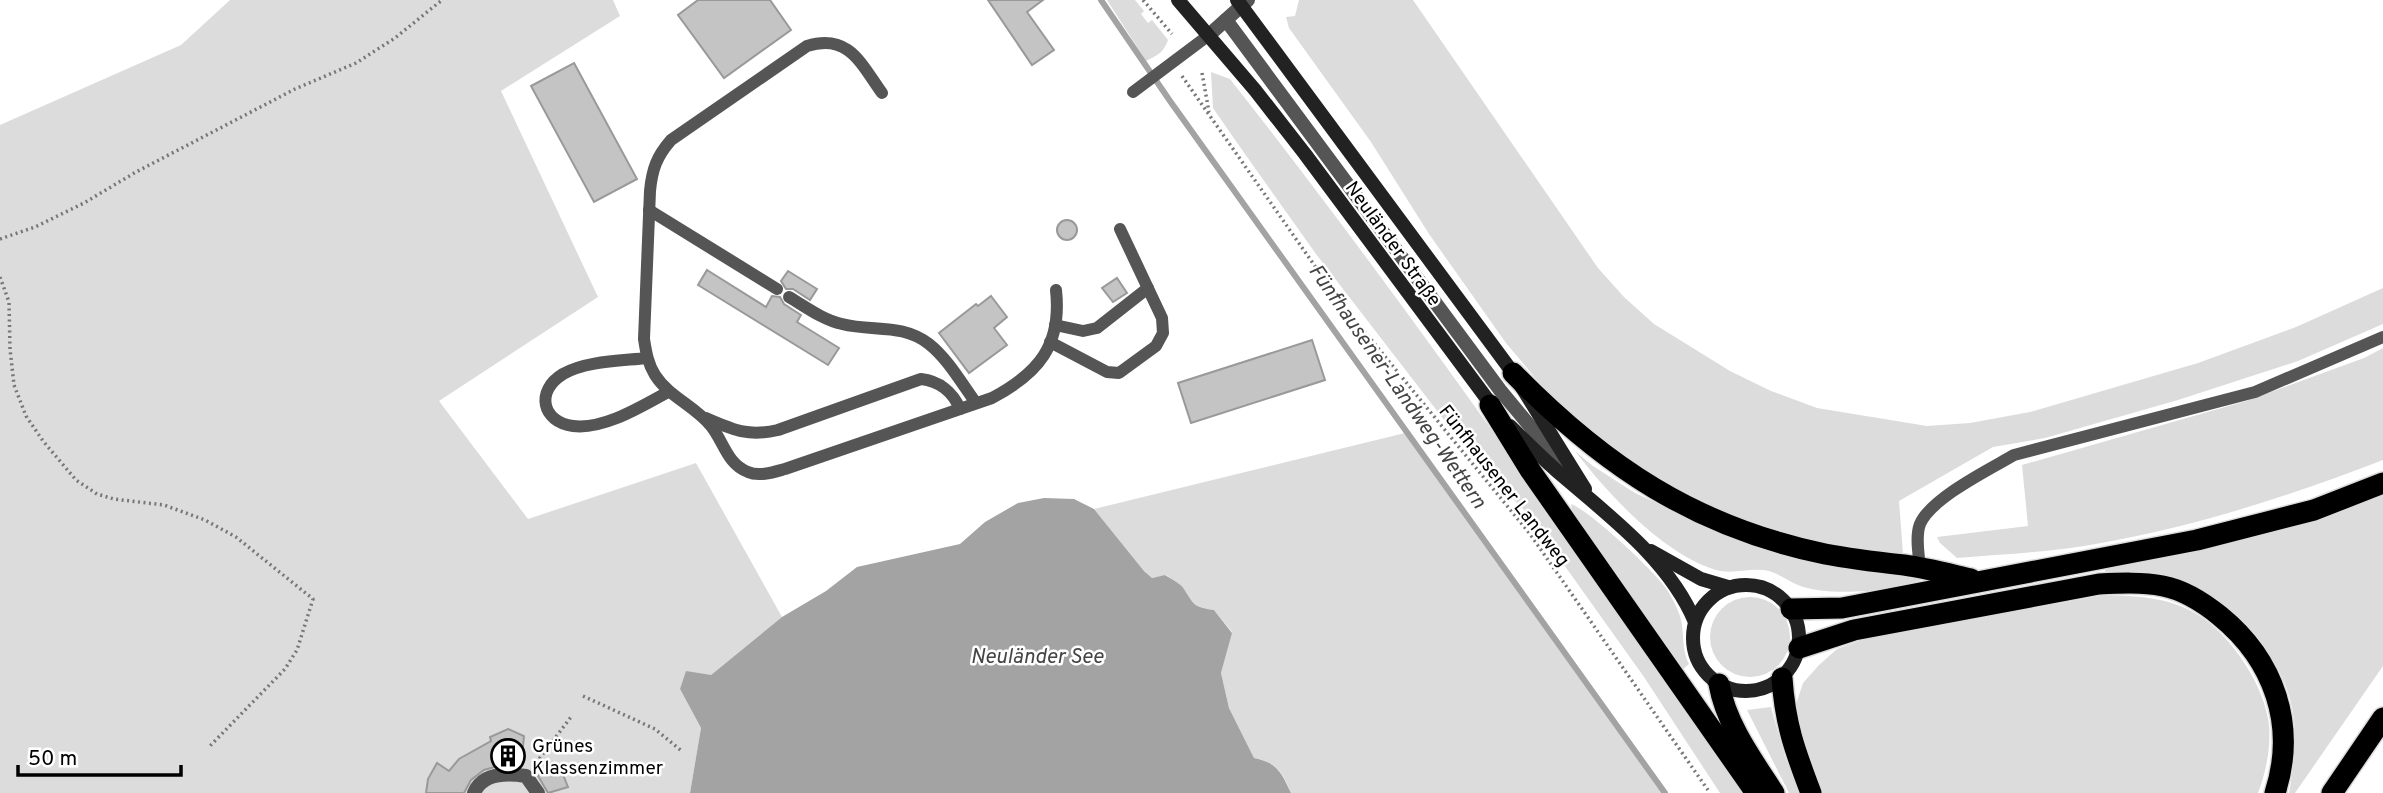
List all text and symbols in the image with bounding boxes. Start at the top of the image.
street label: Neuländer Straße [1339,177,1446,311]
water label: Fünfhausener-Landweg-Wettern [1302,259,1492,515]
street label: Fünfhausener Landweg [1433,400,1574,572]
water label: Neuländer See [971,644,1105,671]
scale bar [18,734,180,778]
place label: Grünes Klassenzimmer [532,735,664,781]
building icon: Grünes Klassenzimmer [489,737,527,775]
text: 50 m [28,746,77,773]

